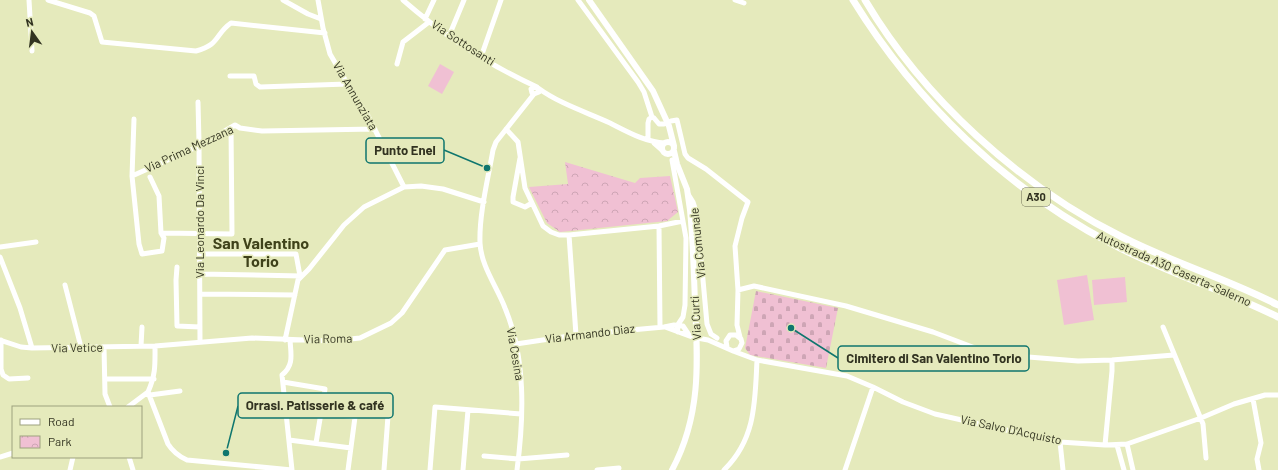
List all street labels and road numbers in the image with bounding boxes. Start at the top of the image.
street label: Via Sottosanti [429,16,498,68]
street label: Via Annunziata [331,59,381,132]
street label: Via Prima Mezzana [142,121,235,175]
street label: Via Leonardo Da Vinci [192,166,206,278]
road number: A30 [1022,188,1050,206]
street label: Via Comunale [686,207,708,279]
street label: Autostrada A30 Caserta-Salerno [1095,228,1254,309]
street label: Via Curti [687,296,703,341]
street label: Via Armando Diaz [544,321,635,345]
street label: Via Cesina [504,326,528,381]
street label: Via Roma [304,331,352,345]
street label: Via Vetice [51,340,103,354]
street label: Via Salvo D'Acquisto [959,411,1063,447]

